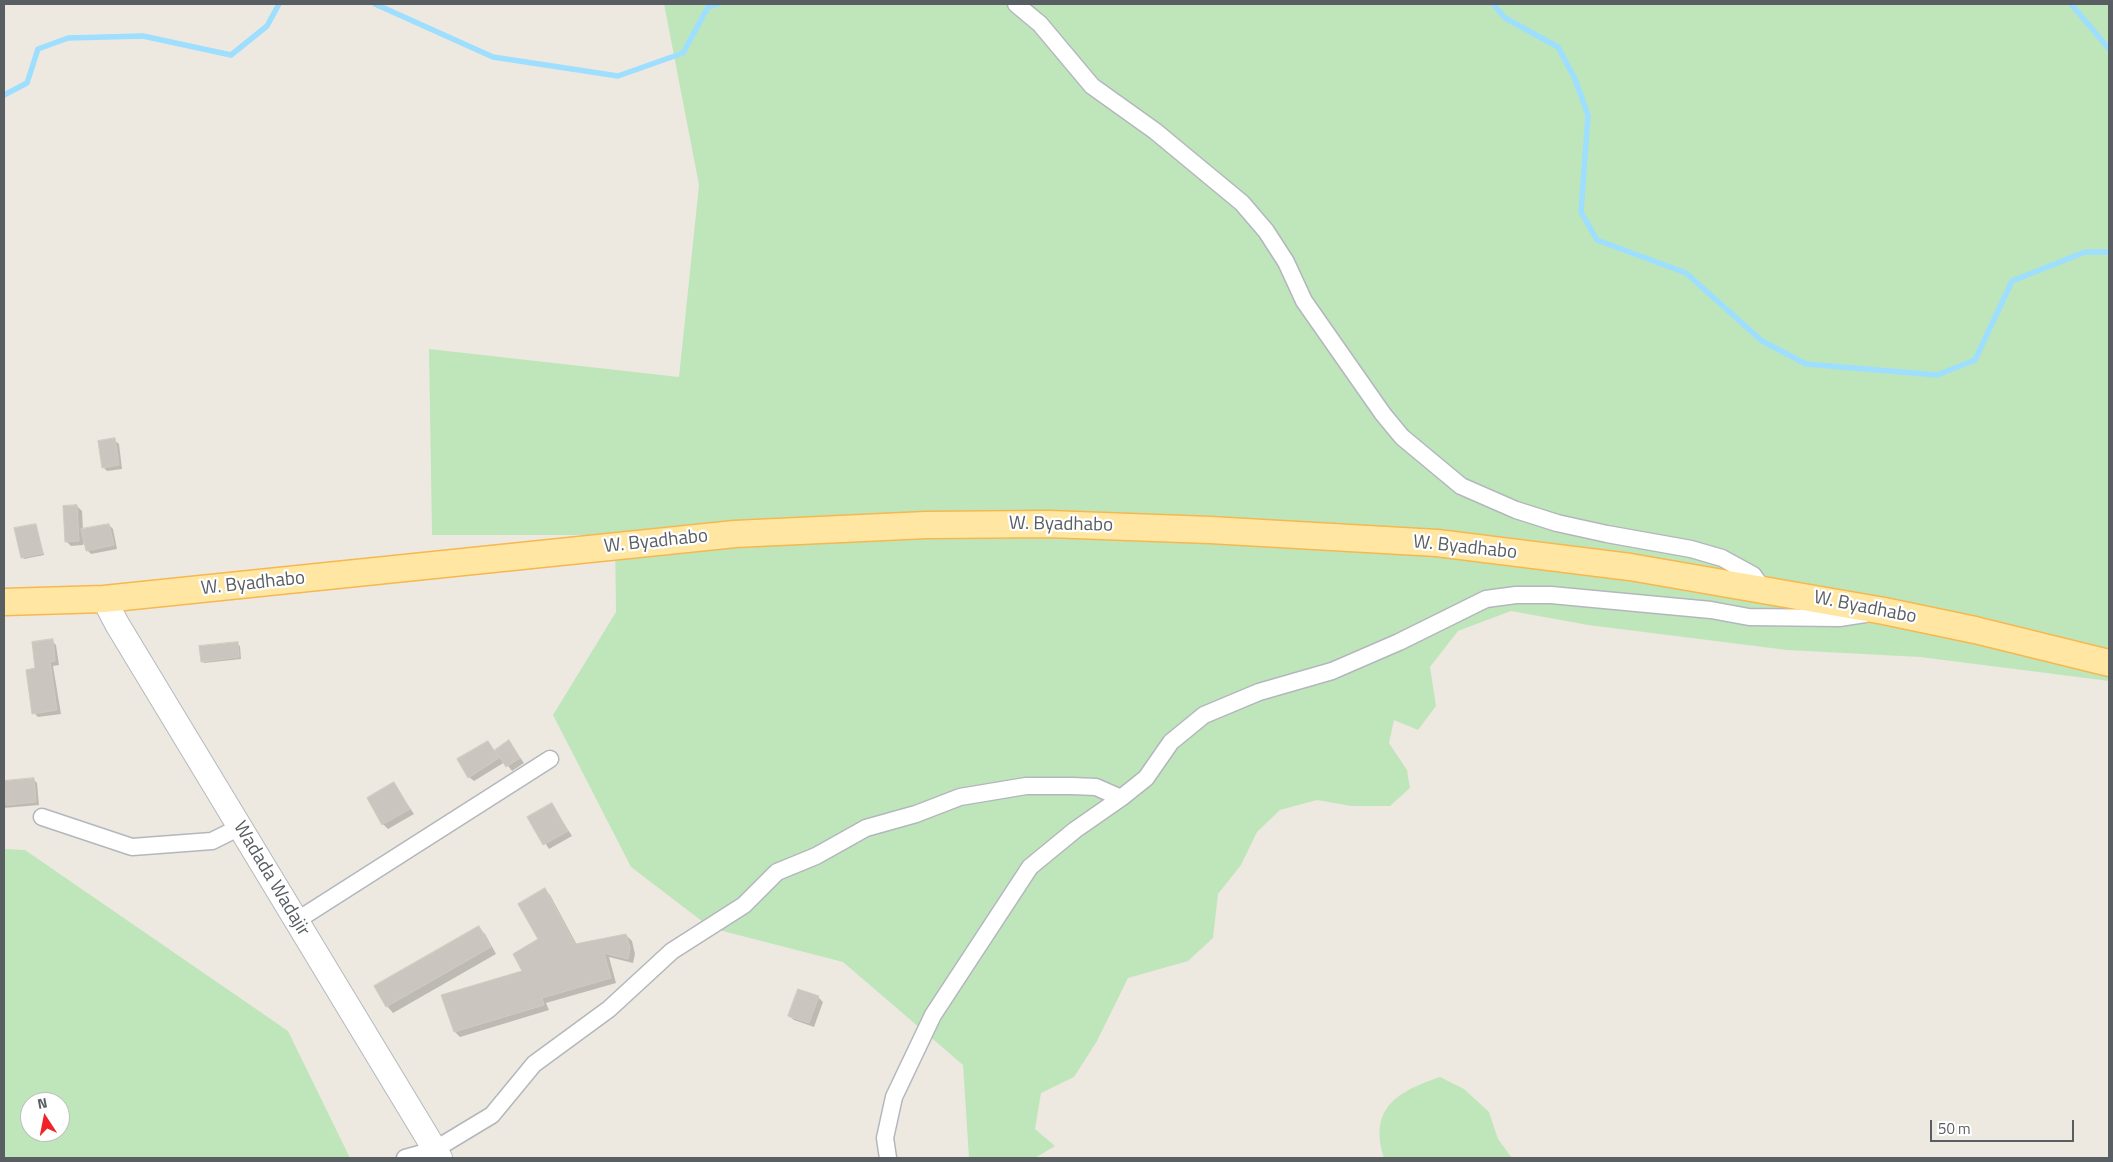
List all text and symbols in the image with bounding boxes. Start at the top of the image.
street label: W. Byadhabo [1009,513,1113,537]
street label: W. Byadhabo [603,525,709,559]
street label: W. Byadhabo [1412,531,1518,565]
street label: W. Byadhabo [200,567,306,601]
street label: W. Byadhabo [1812,587,1918,629]
street label: Wadada Wadajir [228,817,314,941]
north arrow [20,1092,70,1142]
text: N [35,1092,49,1114]
scale bar [1933,1110,2077,1142]
text: 50 m [1938,1117,1971,1140]

